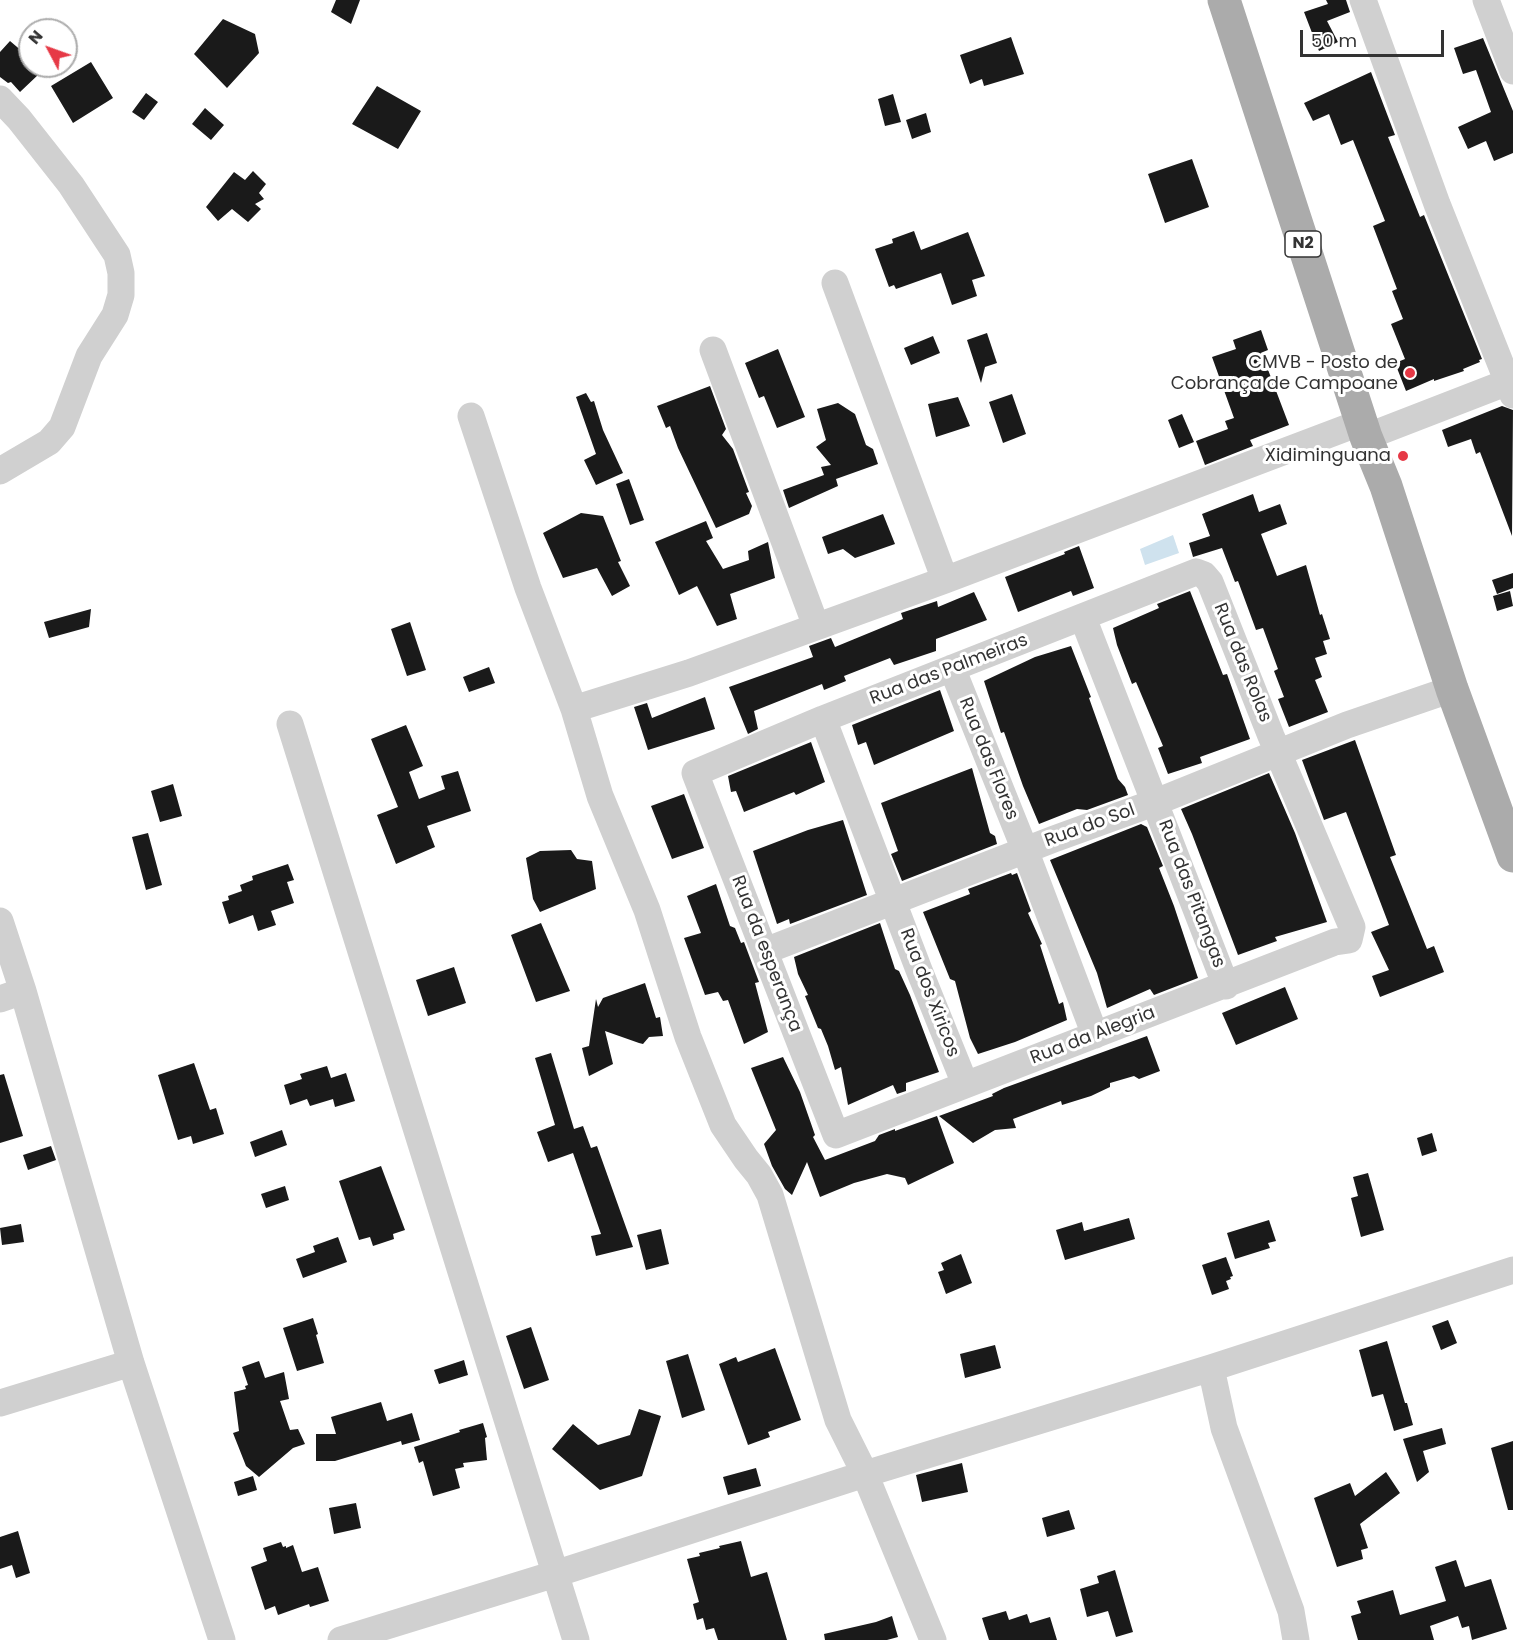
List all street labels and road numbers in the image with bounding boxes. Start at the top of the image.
road number: N2 [1285,231,1321,257]
street label: Rua das Rolas [1208,600,1276,726]
street label: Rua das Palmeiras [867,630,1031,710]
street label: Rua das Flores [954,695,1022,823]
street label: Rua do Sol [1042,800,1138,852]
street label: Rua das Pitangas [1153,817,1229,971]
street label: Rua da esperança [726,873,806,1035]
street label: Rua dos Xiricos [895,926,963,1060]
street label: Rua da Alegria [1028,1002,1158,1070]

